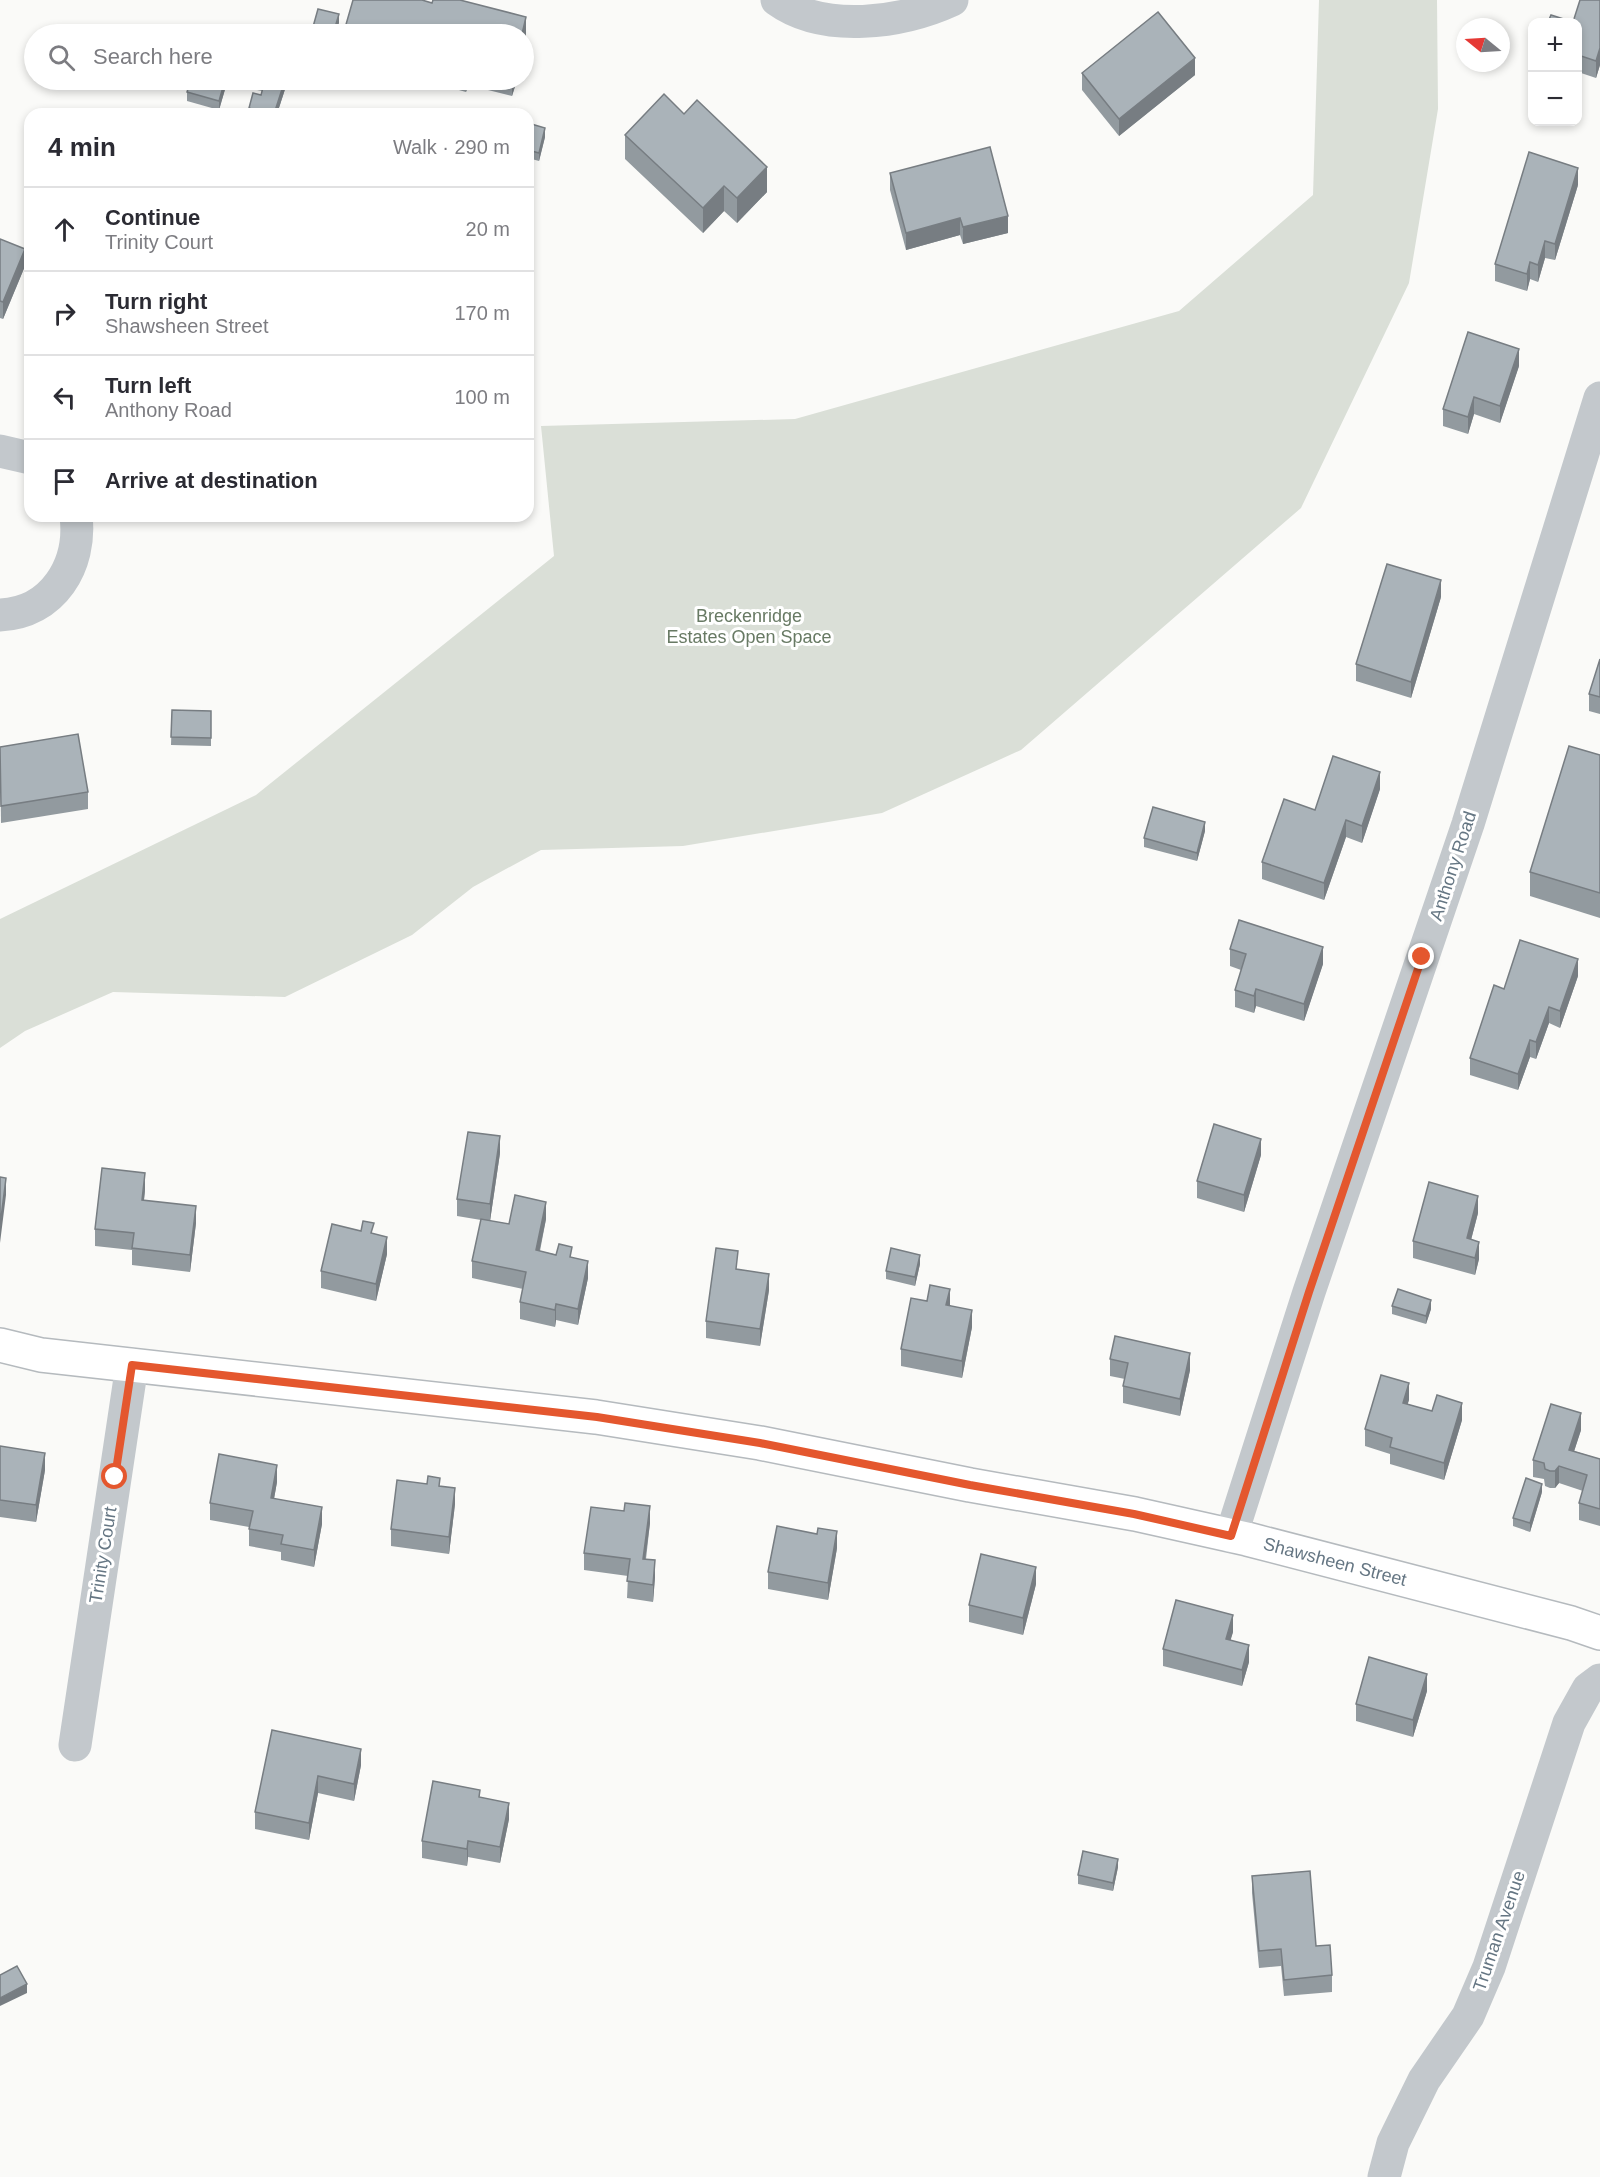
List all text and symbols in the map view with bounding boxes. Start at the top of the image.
north arrow [1456,18,1510,72]
map controls [1528,18,1582,126]
button: + [1528,18,1582,72]
search box [24,24,534,90]
icon: search [45,41,78,74]
text: Search here [93,44,213,69]
button: − [1528,72,1582,126]
text: 4 min [48,132,116,162]
text: Walk · 290 m [393,136,510,158]
text: Continue [105,205,200,230]
icon: ahead [48,213,81,246]
text: 20 m [466,218,510,240]
text: Trinity Court [105,231,213,253]
text: Turn right [105,289,207,314]
icon: right [48,297,81,330]
text: 170 m [454,302,510,324]
text: Shawsheen Street [105,315,268,337]
text: Turn left [105,373,191,398]
icon: left [48,381,81,414]
text: 100 m [454,386,510,408]
text: Anthony Road [105,399,232,421]
icon: arrive [48,465,81,498]
text: Arrive at destination [105,468,318,493]
park label: Breckenridge Estates Open Space [666,606,832,647]
street label: Anthony Road [1426,809,1480,923]
route end [1408,943,1434,969]
route start [101,1463,127,1489]
street label: Trinity Court [86,1505,120,1605]
street label: Shawsheen Street [1261,1534,1409,1590]
street label: Truman Avenue [1469,1868,1529,1994]

